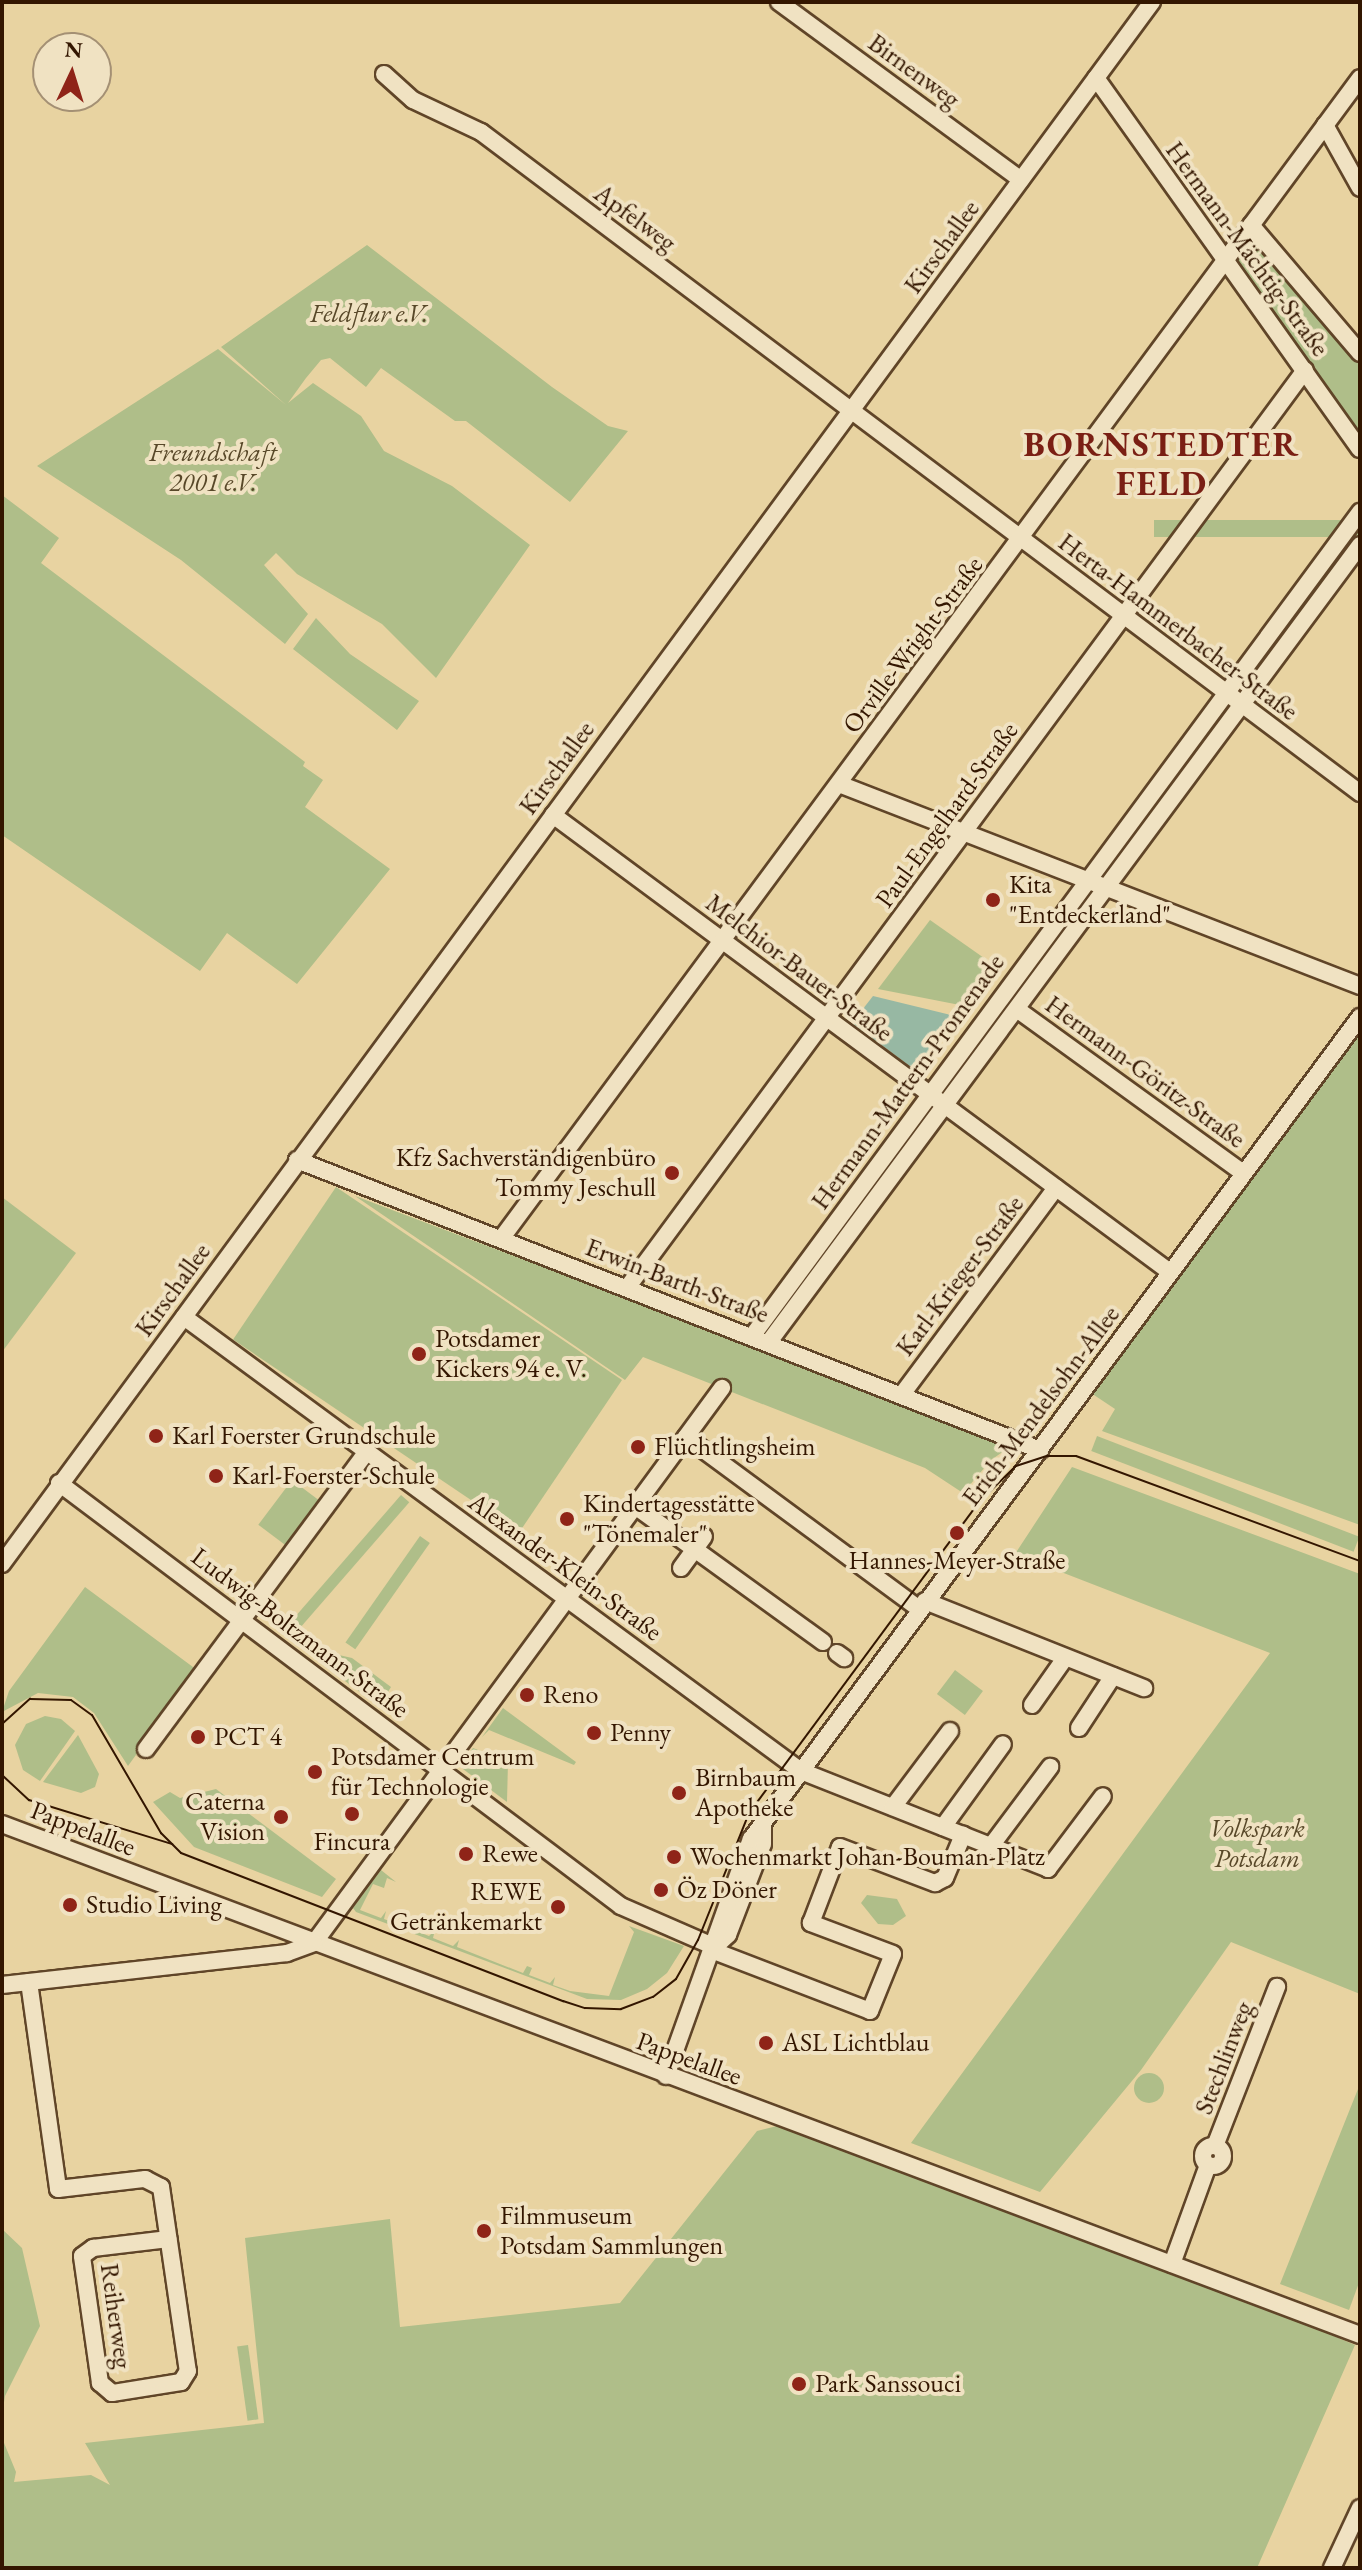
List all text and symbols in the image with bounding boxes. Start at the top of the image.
street label: Birnenweg [862,27,966,115]
north arrow [32,32,112,112]
text: N [64,34,83,65]
street label: Hermann-Mächtig-Straße [1159,136,1335,362]
street label: Apfelweg [588,178,682,258]
street label: Kirschallee [898,194,986,300]
park label: Feldflur e.V. [310,298,428,330]
district label: BORNSTEDTER FELD [1024,424,1300,504]
park label: Freundschaft 2001 e.V. [149,437,277,498]
street label: Herta-Hammerbacher-Straße [1052,527,1304,727]
street label: Orville-Wright-Straße [836,550,990,740]
street label: Kirschallee [513,715,601,821]
street label: Paul-Engelhard-Straße [869,716,1025,914]
place label: Kita "Entdeckerland" [1009,869,1171,930]
street label: Melchior-Bauer-Straße [699,887,899,1049]
marker: Kita "Entdeckerland" [984,891,1002,909]
street label: Hermann-Mattern-Promenade [805,948,1011,1216]
street label: Hermann-Göritz-Straße [1039,989,1251,1155]
place label: Kfz Sachverständigenbüro Tommy Jeschull [396,1142,656,1204]
marker: Kfz Sachverständigenbüro Tommy Jeschull [663,1164,681,1182]
street label: Karl-Krieger-Straße [890,1190,1030,1362]
street label: Erwin-Barth-Straße [581,1232,773,1330]
street label: Kirschallee [129,1237,217,1343]
street label: Erich-Mendelsohn-Allee [956,1300,1126,1512]
place label: Potsdamer Kickers 94 e. V. [435,1323,587,1384]
marker: Potsdamer Kickers 94 e. V. [410,1345,428,1363]
place label: Karl Foerster Grundschule [172,1420,436,1452]
marker: Karl Foerster Grundschule [147,1427,165,1445]
place label: Flüchtlingsheim [654,1431,816,1463]
marker: Flüchtlingsheim [629,1438,647,1456]
place label: Karl-Foerster-Schule [232,1460,435,1492]
marker: Karl-Foerster-Schule [207,1467,225,1485]
street label: Alexander-Klein-Straße [462,1486,668,1648]
place label: Kindertagesstätte "Tönemaler" [583,1488,755,1550]
marker: Kindertagesstätte "Tönemaler" [558,1510,576,1528]
marker: Hannes-Meyer-Straße [948,1524,966,1542]
street label: Ludwig-Boltzmann-Straße [185,1541,415,1725]
place label: Hannes-Meyer-Straße [849,1545,1065,1577]
place label: Reno [543,1679,598,1711]
marker: Reno [518,1686,536,1704]
place label: Penny [610,1717,671,1749]
place label: PCT 4 [214,1721,282,1753]
marker: Penny [585,1724,603,1742]
marker: PCT 4 [189,1728,207,1746]
place label: Potsdamer Centrum für Technologie [331,1741,534,1802]
place label: Birnbaum Apotheke [695,1762,796,1824]
marker: Potsdamer Centrum für Technologie [306,1763,324,1781]
marker: Birnbaum Apotheke [670,1784,688,1802]
place label: Caterna Vision [185,1786,265,1848]
street label: Pappelallee [26,1795,140,1863]
marker: Fincura [343,1805,361,1823]
marker: Caterna Vision [272,1808,290,1826]
park label: Volkspark Potsdam [1209,1813,1305,1874]
place label: Fincura [314,1826,390,1858]
place label: Rewe [482,1838,538,1870]
place label: Wochenmarkt Johan-Bouman-Platz [690,1841,1045,1873]
marker: Rewe [457,1845,475,1863]
marker: Wochenmarkt Johan-Bouman-Platz [665,1848,683,1866]
place label: Öz Döner [677,1874,777,1906]
place label: REWE Getränkemarkt [390,1876,542,1938]
marker: Öz Döner [652,1881,670,1899]
place label: Studio Living [86,1889,222,1921]
marker: Studio Living [61,1896,79,1914]
marker: REWE Getränkemarkt [549,1898,567,1916]
street label: Stechlinweg [1188,1997,1260,2119]
street label: Pappelallee [632,2026,746,2092]
place label: ASL Lichtblau [782,2027,929,2059]
marker: ASL Lichtblau [757,2034,775,2052]
place label: Filmmuseum Potsdam Sammlungen [500,2200,723,2262]
marker: Filmmuseum Potsdam Sammlungen [475,2222,493,2240]
street label: Reiherweg [93,2261,139,2371]
place label: Park Sanssouci [815,2368,961,2400]
marker: Park Sanssouci [790,2375,808,2393]

